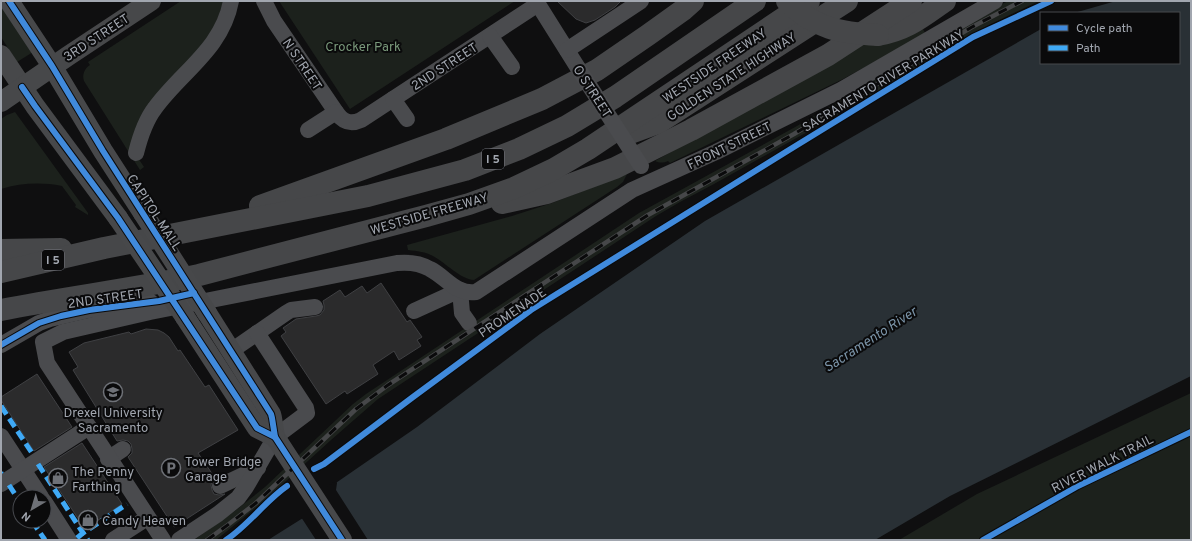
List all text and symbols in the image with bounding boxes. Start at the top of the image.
street label: 3RD STREET [61,12,133,66]
legend [1040,12,1180,64]
text: Cycle path [1076,21,1133,37]
street label: WESTSIDE FREEWAY [660,26,770,107]
street label: SACRAMENTO RIVER PARKWAY [800,27,968,137]
street label: GOLDEN STATE HIGHWAY [665,30,800,125]
street label: N STREET [278,36,324,94]
park label: Crocker Park [325,40,401,56]
street label: 2ND STREET [409,40,481,95]
text: Path [1076,41,1101,57]
street label: O STREET [568,63,614,121]
street label: FRONT STREET [685,120,774,174]
road number: I 5 [482,149,504,169]
street label: CAPITOL MALL [123,172,184,254]
street label: WESTSIDE FREEWAY [369,190,490,239]
road number: I 5 [42,250,64,270]
street label: PROMENADE [476,285,550,342]
street label: 2ND STREET [67,287,144,313]
water label: Sacramento River [821,303,922,377]
school or university icon: Drexel University Sacramento [102,381,124,403]
place label: Drexel University Sacramento [63,406,163,437]
street label: RIVER WALK TRAIL [1049,432,1157,497]
place label: Tower Bridge Garage [185,455,261,486]
parking icon: Tower Bridge Garage [160,457,182,479]
place label: The Penny Farthing [72,465,134,496]
shop icon: The Penny Farthing [47,467,69,489]
north arrow [12,489,52,529]
text: N [19,508,34,524]
shop icon: Candy Heaven [77,509,99,531]
place label: Candy Heaven [102,514,186,530]

